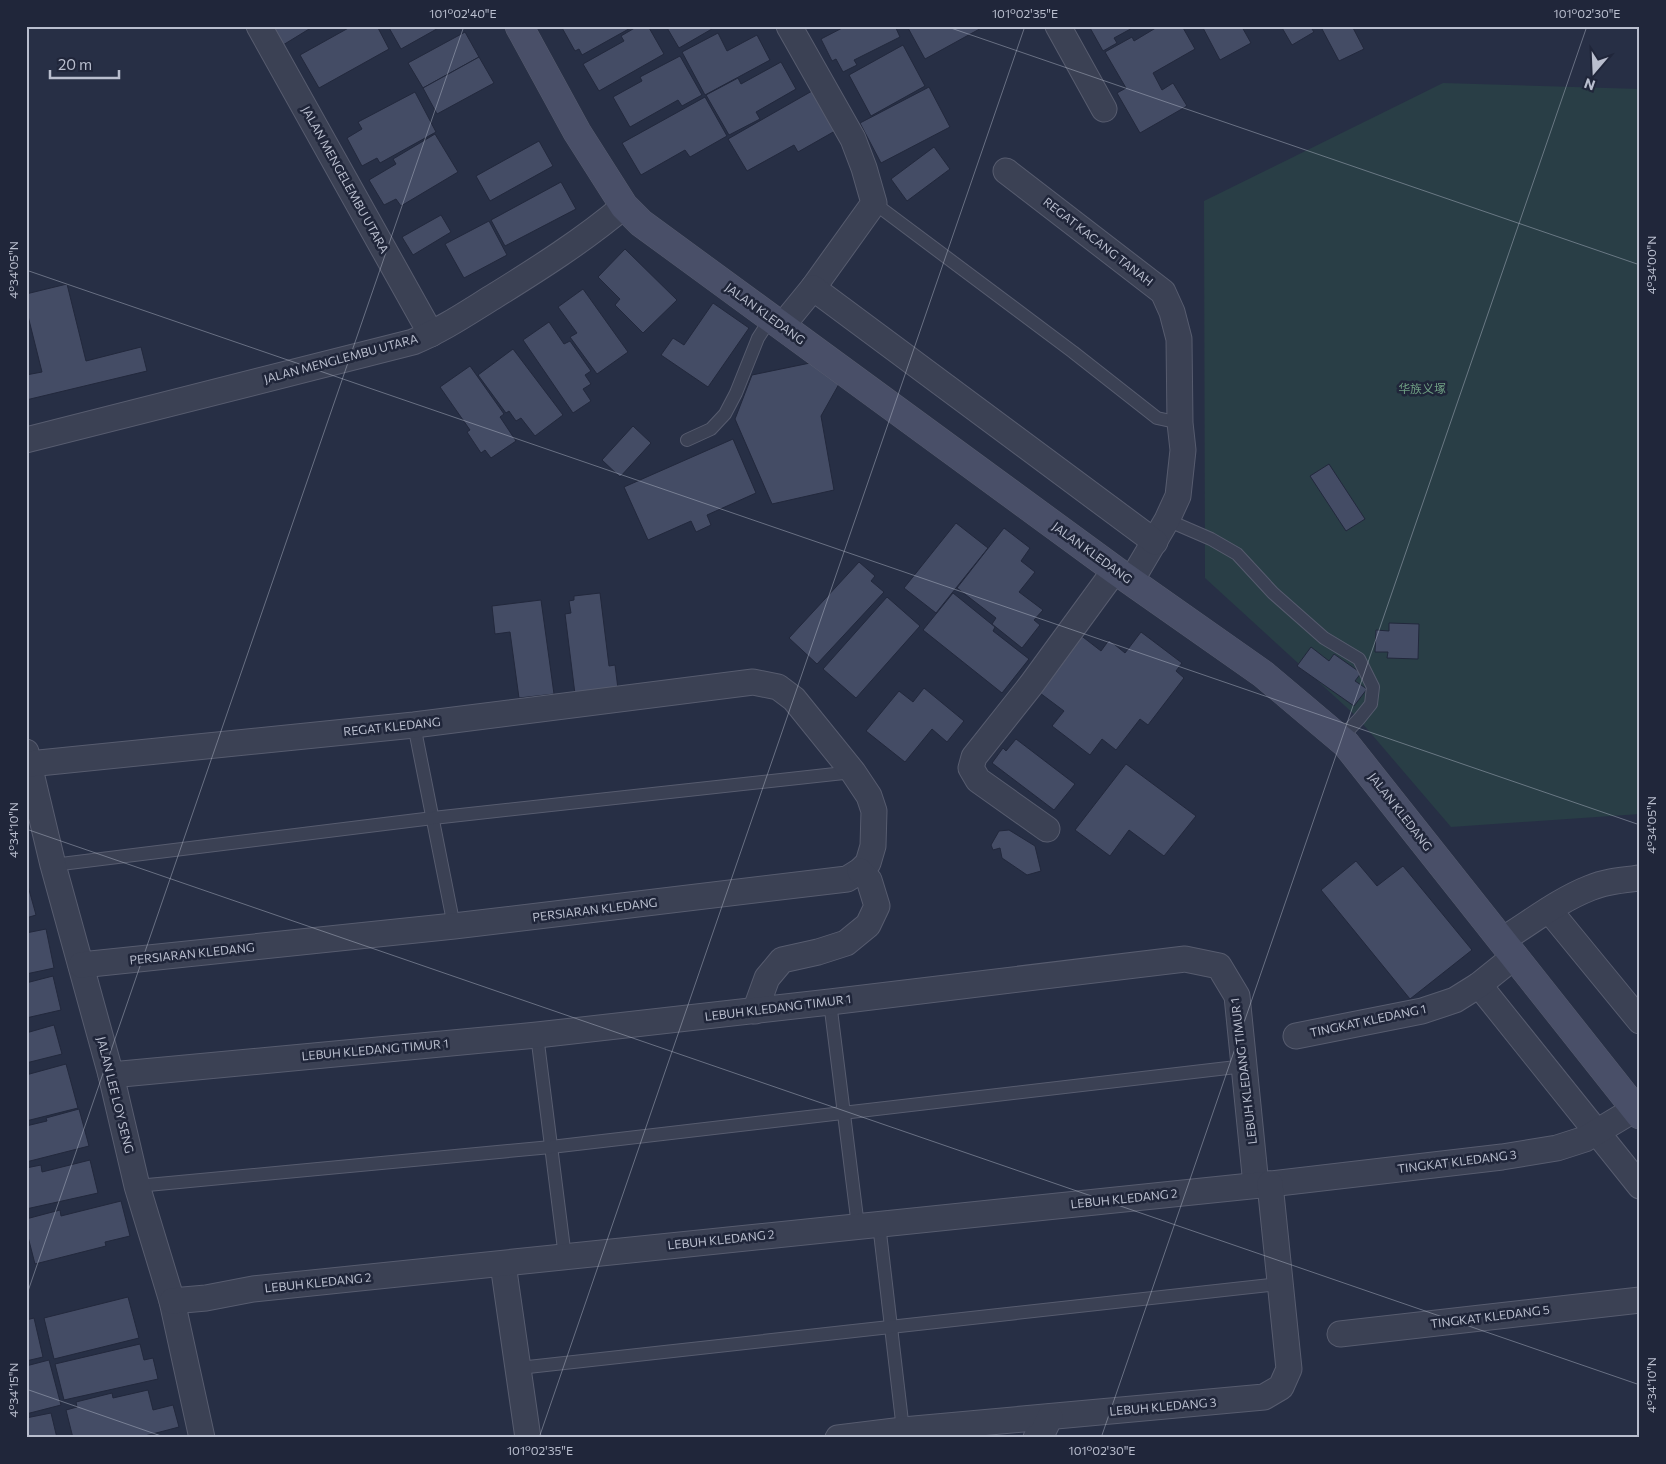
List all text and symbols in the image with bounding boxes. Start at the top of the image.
text: 101°02'40"E [429,6,497,20]
text: 101°02'35"E [992,6,1058,20]
text: 101°02'30"E [1554,6,1620,20]
scale bar [50,48,119,80]
north arrow [1568,48,1618,98]
text: 20 m [58,55,92,73]
text: N [1582,75,1597,95]
street label: JALAN MENGELEMBU UTARA [299,103,392,256]
street label: REGAT KACANG TANAH [1041,194,1156,288]
text: 4°34'00"N [1644,236,1658,294]
text: 4°34'05"N [6,241,20,299]
street label: JALAN KLEDANG [722,280,808,348]
street label: JALAN MENGLEMBU UTARA [262,331,420,386]
park label: 华族义塚 [1398,381,1446,395]
street label: JALAN KLEDANG [1049,519,1135,587]
street label: REGAT KLEDANG [343,714,441,738]
street label: JALAN KLEDANG [1365,770,1436,854]
text: 4°34'05"N [1644,796,1658,854]
text: 4°34'10"N [6,802,20,858]
street label: PERSIARAN KLEDANG [532,894,658,924]
street label: PERSIARAN KLEDANG [129,939,255,967]
street label: LEBUH KLEDANG TIMUR 1 [704,991,852,1023]
street label: LEBUH KLEDANG TIMUR 1 [1227,997,1259,1145]
street label: TINGKAT KLEDANG 1 [1309,1001,1427,1039]
street label: JALAN LEE LOY SENG [94,1035,137,1155]
street label: LEBUH KLEDANG TIMUR 1 [301,1036,449,1062]
street label: TINGKAT KLEDANG 3 [1396,1147,1517,1175]
street label: LEBUH KLEDANG 2 [1070,1185,1178,1211]
street label: LEBUH KLEDANG 2 [667,1226,775,1252]
street label: LEBUH KLEDANG 2 [264,1269,372,1295]
street label: TINGKAT KLEDANG 5 [1429,1302,1550,1330]
text: 4°34'10"N [1644,1357,1658,1413]
text: 4°34'15"N [6,1363,20,1417]
street label: LEBUH KLEDANG 3 [1109,1394,1217,1418]
text: 101°02'35"E [507,1443,573,1457]
text: 101°02'30"E [1069,1443,1135,1457]

